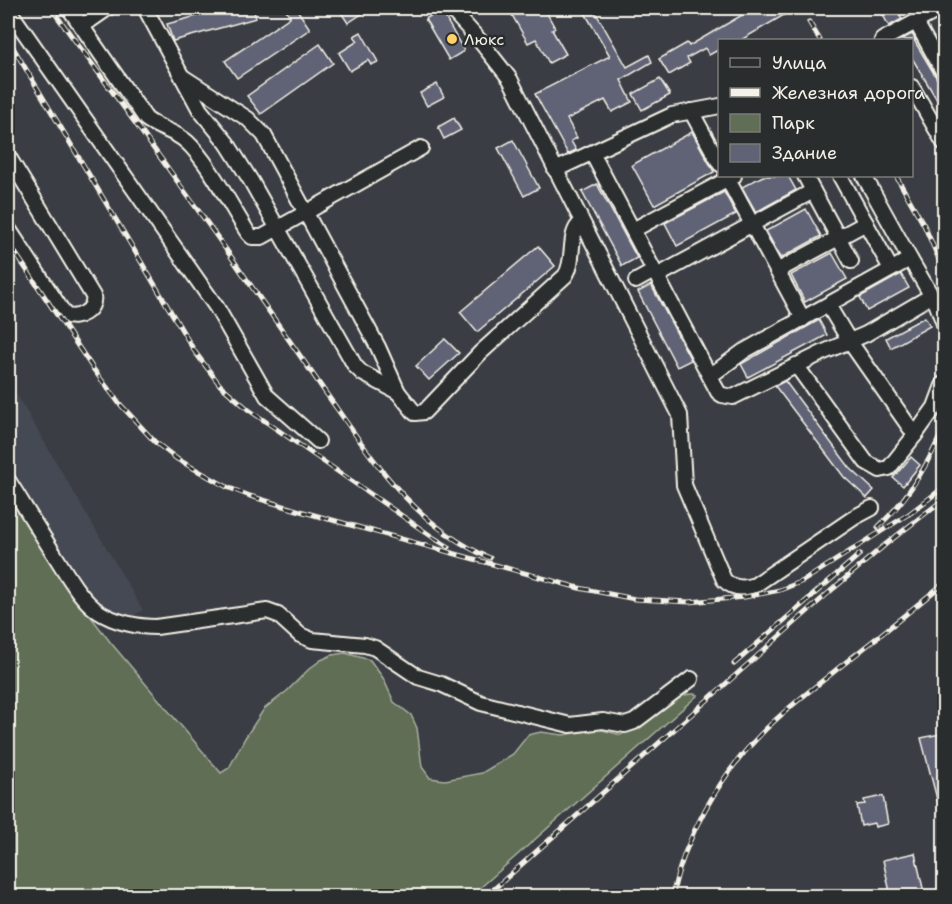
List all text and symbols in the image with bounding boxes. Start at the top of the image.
place label: Люкс [464,29,504,50]
marker: Люкс [445,32,459,46]
legend [718,39,913,177]
text: Улица [772,51,826,75]
text: Железная дорога [772,81,925,105]
text: Парк [772,111,815,135]
text: Здание [772,141,837,165]

